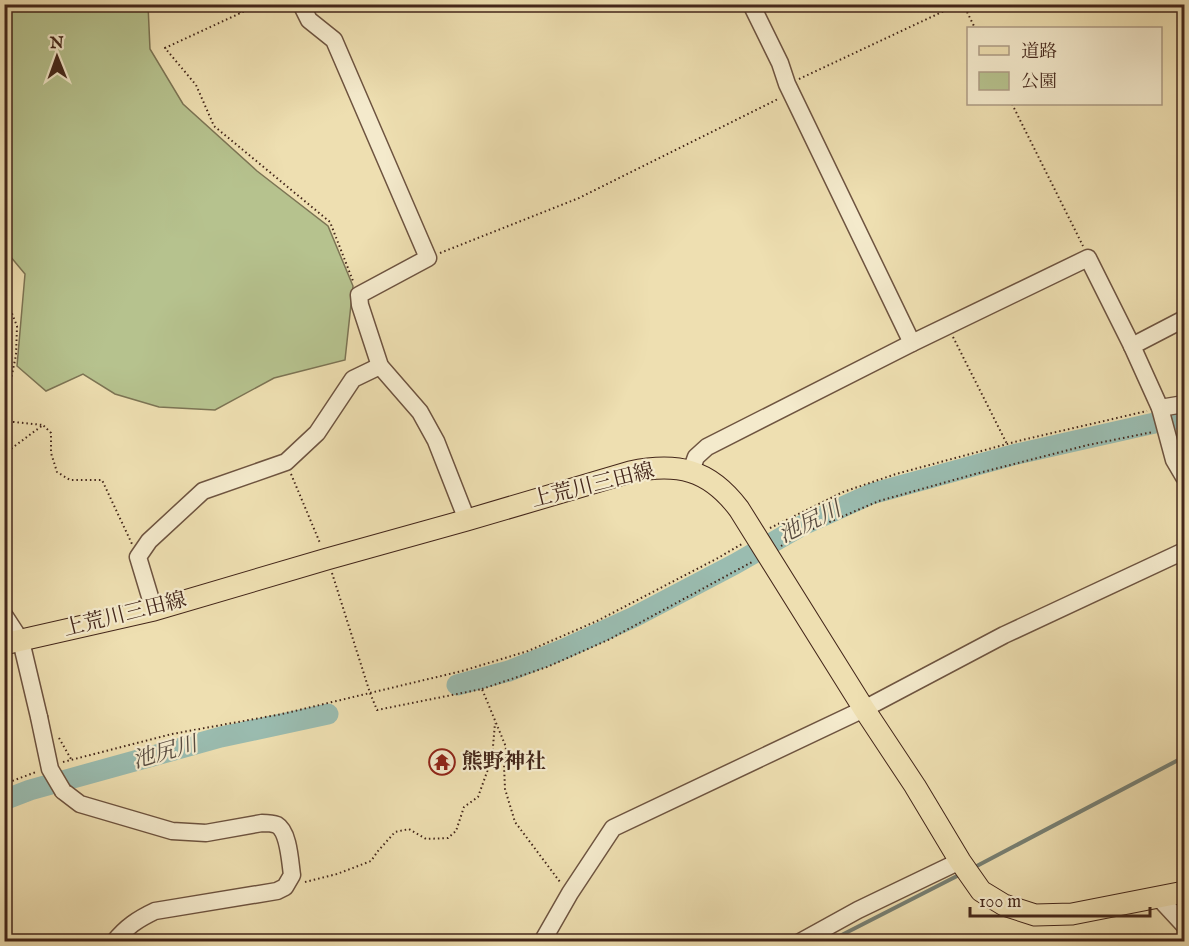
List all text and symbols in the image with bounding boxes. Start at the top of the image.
north arrow [27,27,87,87]
legend [967,27,1162,105]
text: N [49,34,64,54]
text: 道路 [1021,41,1057,64]
text: 公園 [1021,71,1057,94]
street label: 上荒川三田線 [529,458,657,514]
water label: 池尻川 [774,495,848,550]
street label: 上荒川三田線 [61,587,189,643]
water label: 池尻川 [129,730,202,776]
temple icon: 熊野神社 [427,747,457,777]
place label: 熊野神社 [462,749,546,776]
scale bar [970,880,1150,918]
text: 100 m [979,891,1021,914]

